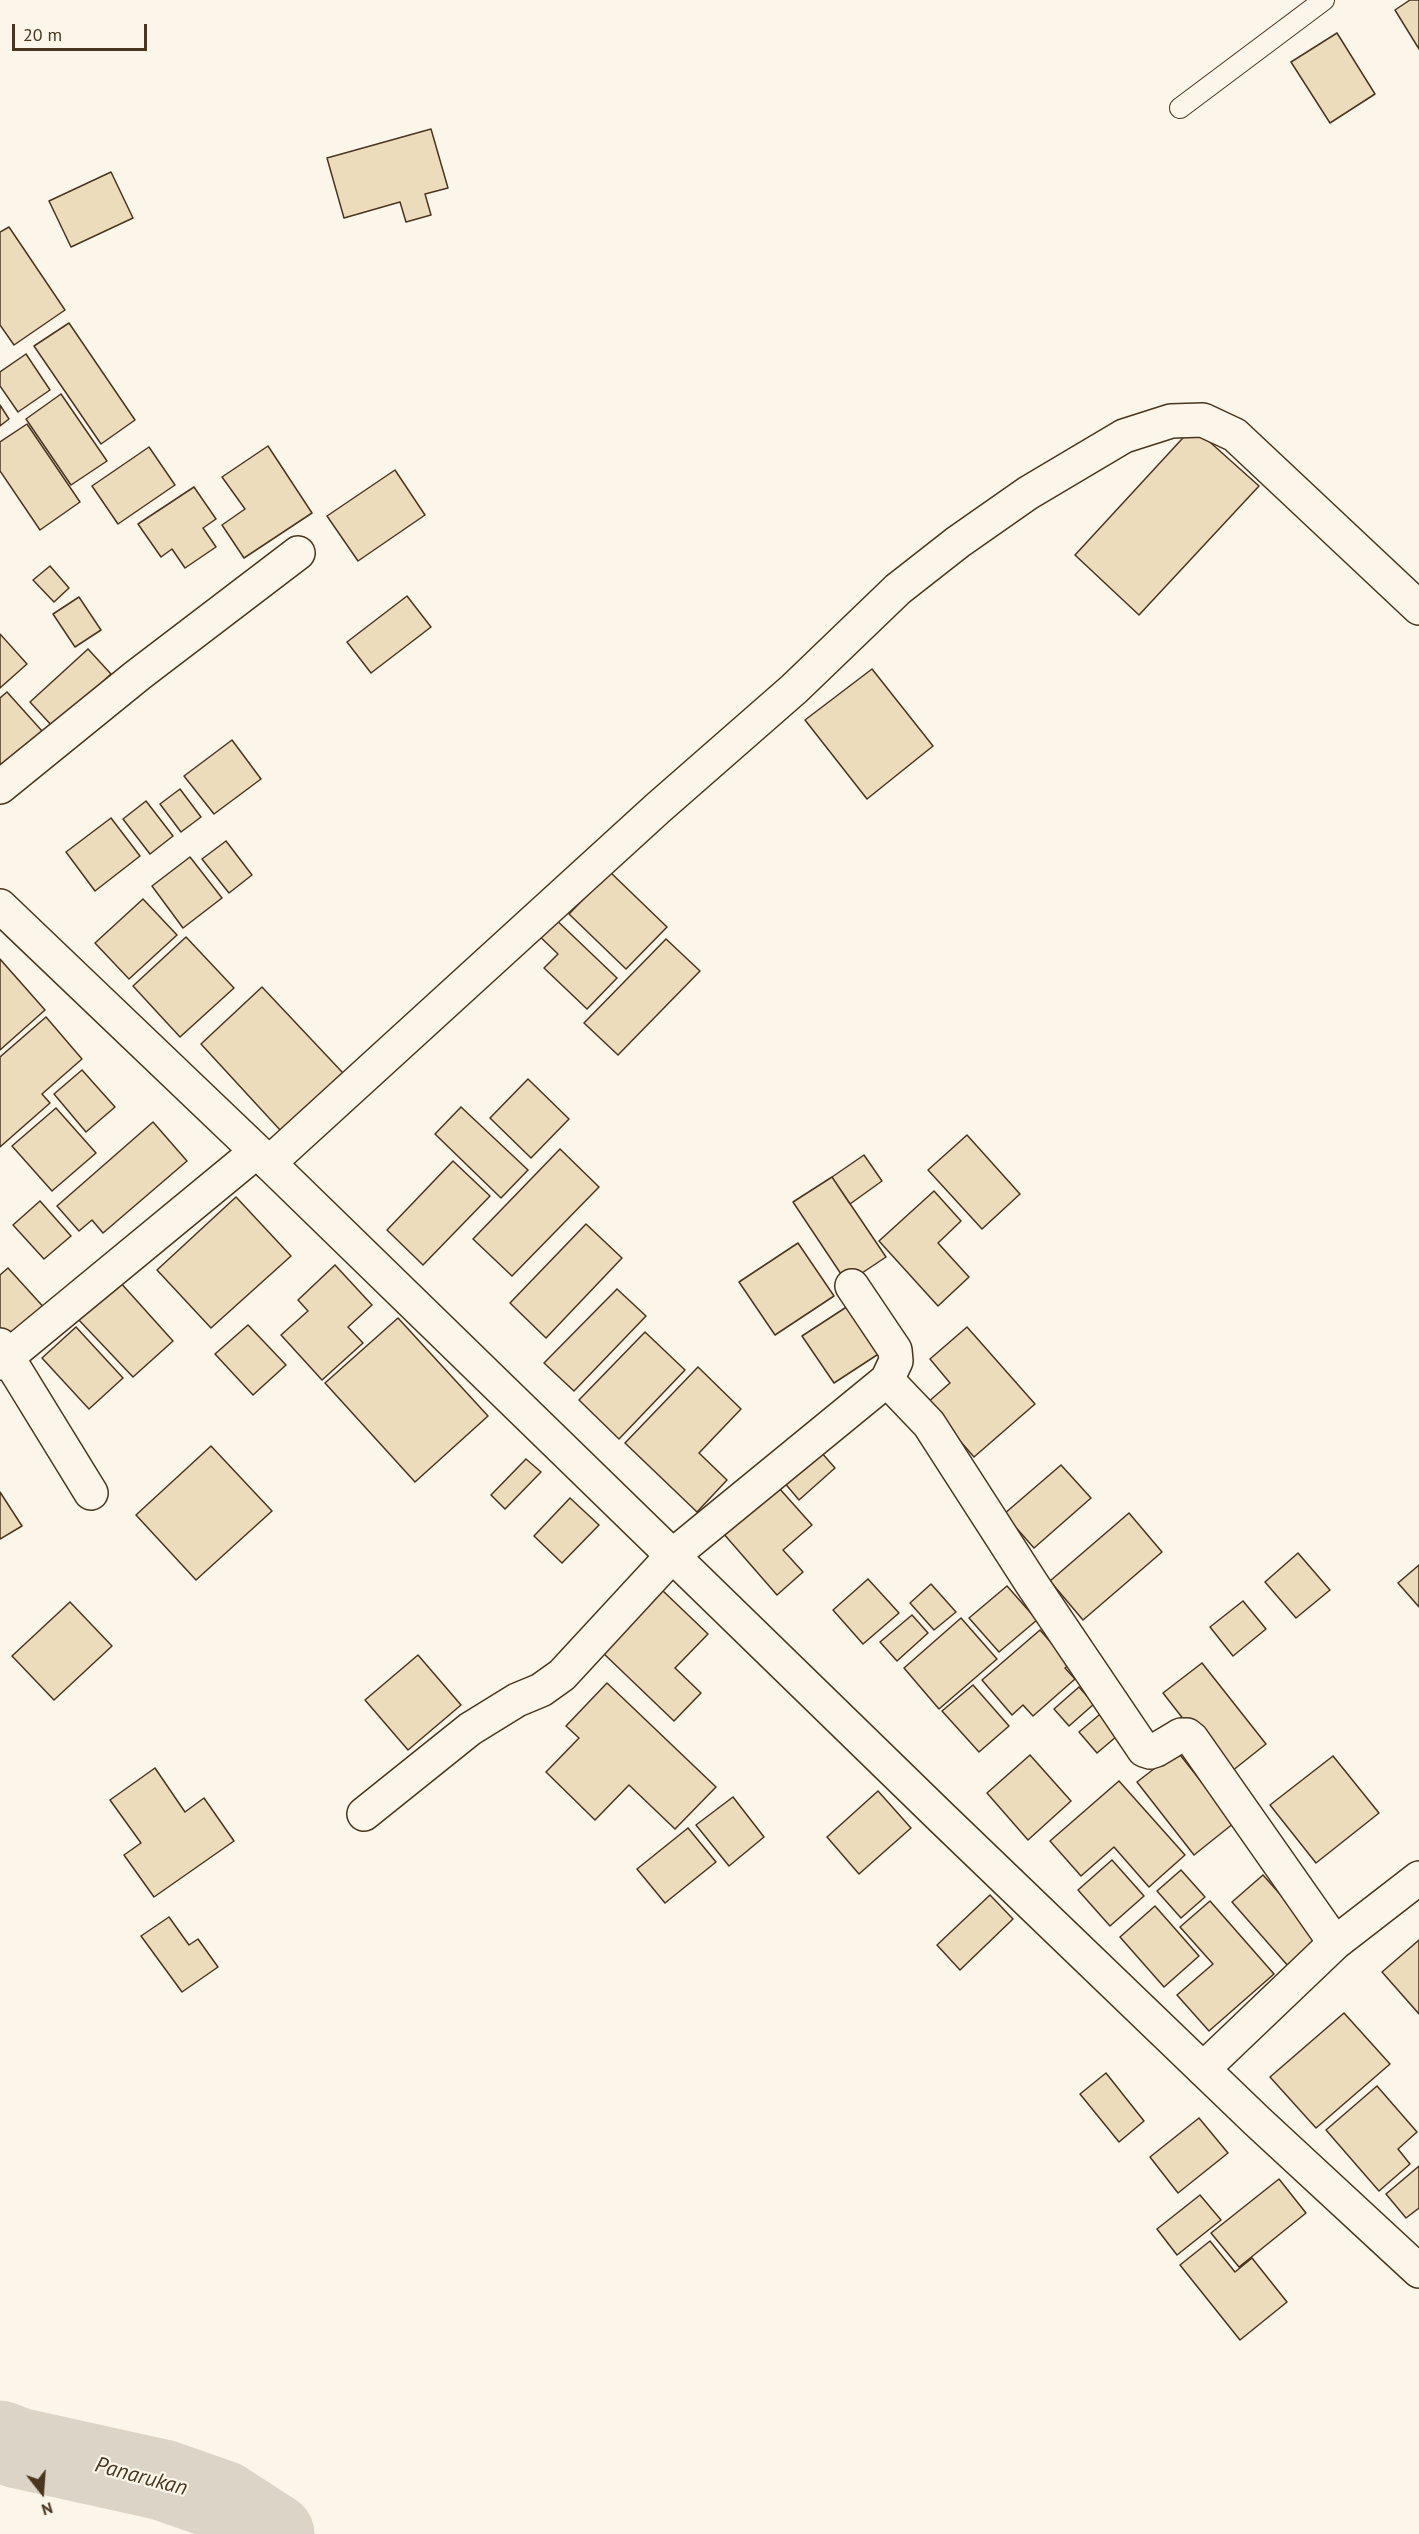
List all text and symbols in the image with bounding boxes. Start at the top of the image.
scale bar [15,12,150,50]
text: 20 m [23,23,62,46]
water label: Panarukan [92,2452,190,2502]
north arrow [12,2462,72,2522]
text: N [39,2498,55,2520]

